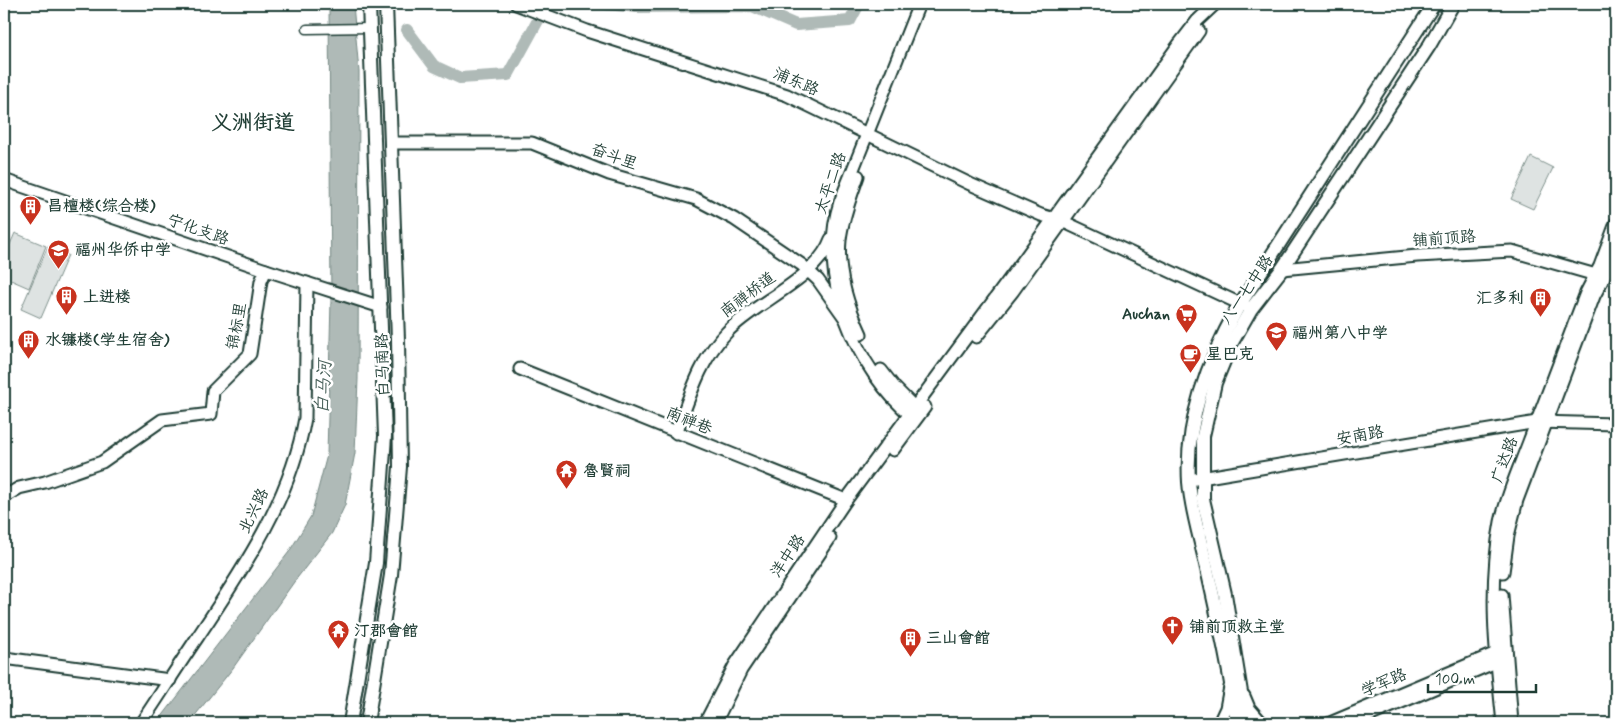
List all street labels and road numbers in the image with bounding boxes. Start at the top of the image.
street label: 浦东路 [770,63,822,101]
street label: 奋斗里 [588,139,640,175]
street label: 太平二路 [811,149,851,217]
street label: 宁化支路 [164,210,232,250]
street label: 铺前顶路 [1411,226,1477,252]
street label: 八一七中路 [1216,251,1278,329]
street label: 南禅桥道 [716,267,780,323]
street label: 锦标里 [222,300,252,352]
street label: 白马南路 [371,333,395,397]
street label: 南禅巷 [663,402,715,440]
street label: 安南路 [1335,421,1385,451]
street label: 广达路 [1487,434,1523,486]
street label: 北兴路 [234,485,274,537]
street label: 洋中路 [766,530,810,582]
street label: 学军路 [1358,664,1410,702]

